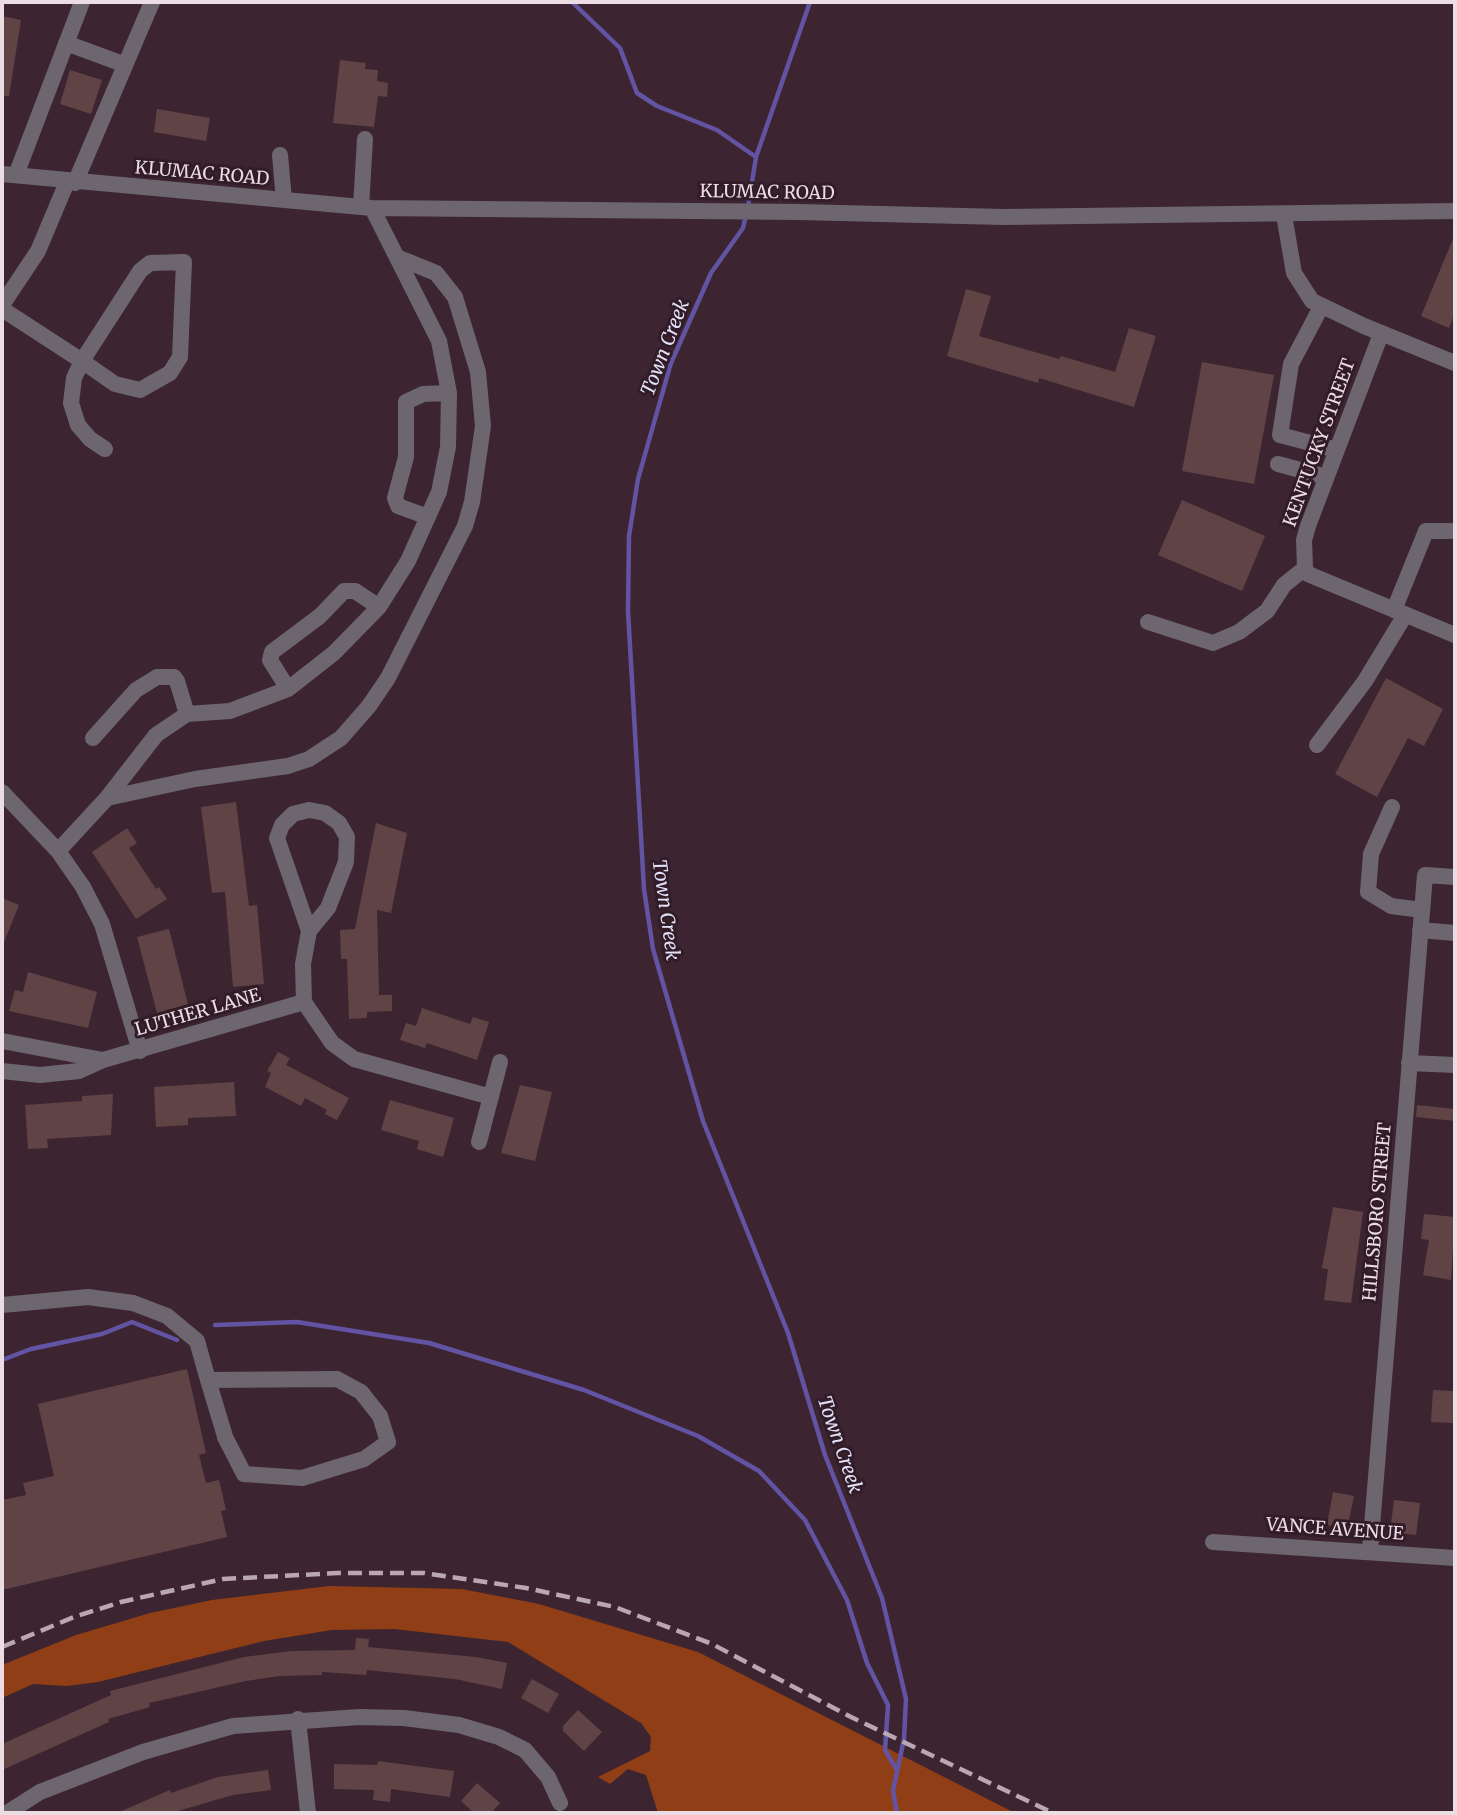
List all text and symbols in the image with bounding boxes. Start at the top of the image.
street label: KLUMAC ROAD [134,157,270,191]
street label: KLUMAC ROAD [699,181,835,205]
water label: Town Creek [637,297,695,399]
street label: KENTUCKY STREET [1280,356,1360,530]
water label: Town Creek [647,858,683,962]
street label: LUTHER LANE [133,985,263,1041]
street label: HILLSBORO STREET [1359,1122,1397,1302]
water label: Town Creek [812,1393,866,1497]
street label: VANCE AVENUE [1265,1514,1405,1546]

